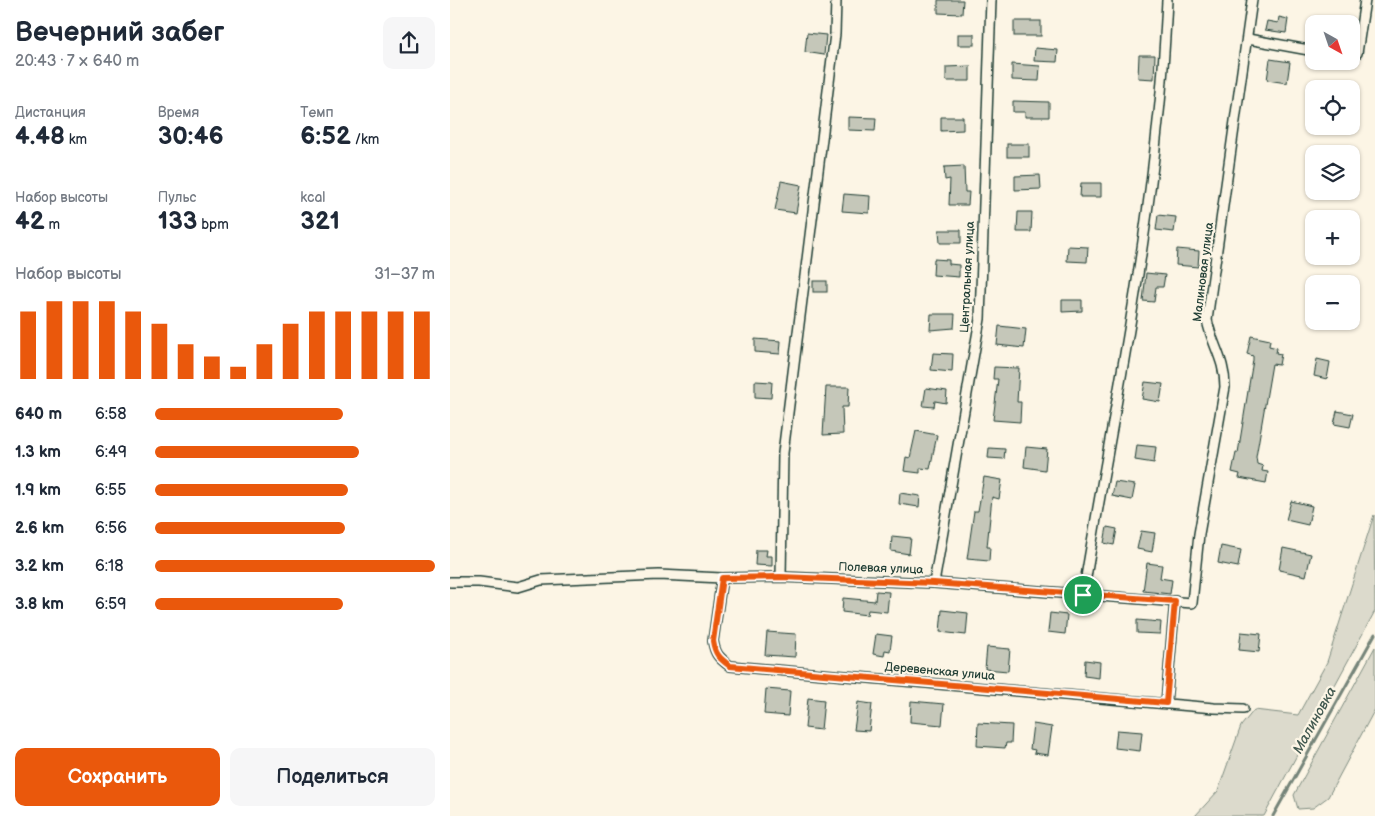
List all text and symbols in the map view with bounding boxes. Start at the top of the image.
north arrow [1305,15,1360,70]
map controls [1305,15,1360,330]
text: Вечерний забег [15,16,224,49]
button: share [383,17,435,69]
text: 20:43 · 7 × 640 m [15,52,139,71]
button: locate [1305,80,1360,135]
text: Дистанция [15,104,86,121]
text: Время [158,104,199,121]
text: Темп [300,104,334,121]
text: 4.48 [15,121,65,152]
text: 30:46 [158,121,224,152]
text: 6:52 [300,121,351,152]
text: km [65,131,87,148]
text: /km [351,131,379,148]
button: layers [1305,145,1360,200]
text: Набор высоты [15,189,108,206]
text: Пульс [158,189,196,206]
text: kcal [300,189,325,206]
text: 42 [15,206,45,237]
text: 133 [158,206,197,237]
text: 321 [300,206,340,237]
button: + [1305,210,1360,265]
text: m [45,216,60,233]
text: bpm [197,216,229,233]
street label: Центральная улица [957,221,978,333]
street label: Малиновая улица [1190,221,1217,323]
text: Набор высоты [15,265,122,284]
text: 31–37 m [374,265,435,284]
button: − [1305,275,1360,330]
text: 640 m [15,405,62,424]
text: 6:58 [95,405,127,424]
text: 1.3 km [15,443,61,462]
text: 6:49 [95,443,127,462]
text: 1.9 km [15,481,61,500]
text: 6:55 [95,481,126,500]
text: 2.6 km [15,519,64,538]
text: 6:56 [95,519,127,538]
text: 3.2 km [15,557,64,576]
text: 6:18 [95,557,124,576]
street label: Полевая улица [838,560,924,577]
pin [1062,574,1104,616]
icon: arrive [1069,581,1097,609]
text: 3.8 km [15,595,64,614]
text: 6:59 [95,595,126,614]
street label: Деревенская улица [884,659,996,684]
water label: Малиновка [1289,684,1340,757]
button: Сохранить [15,748,220,806]
button: Поделиться [230,748,435,806]

